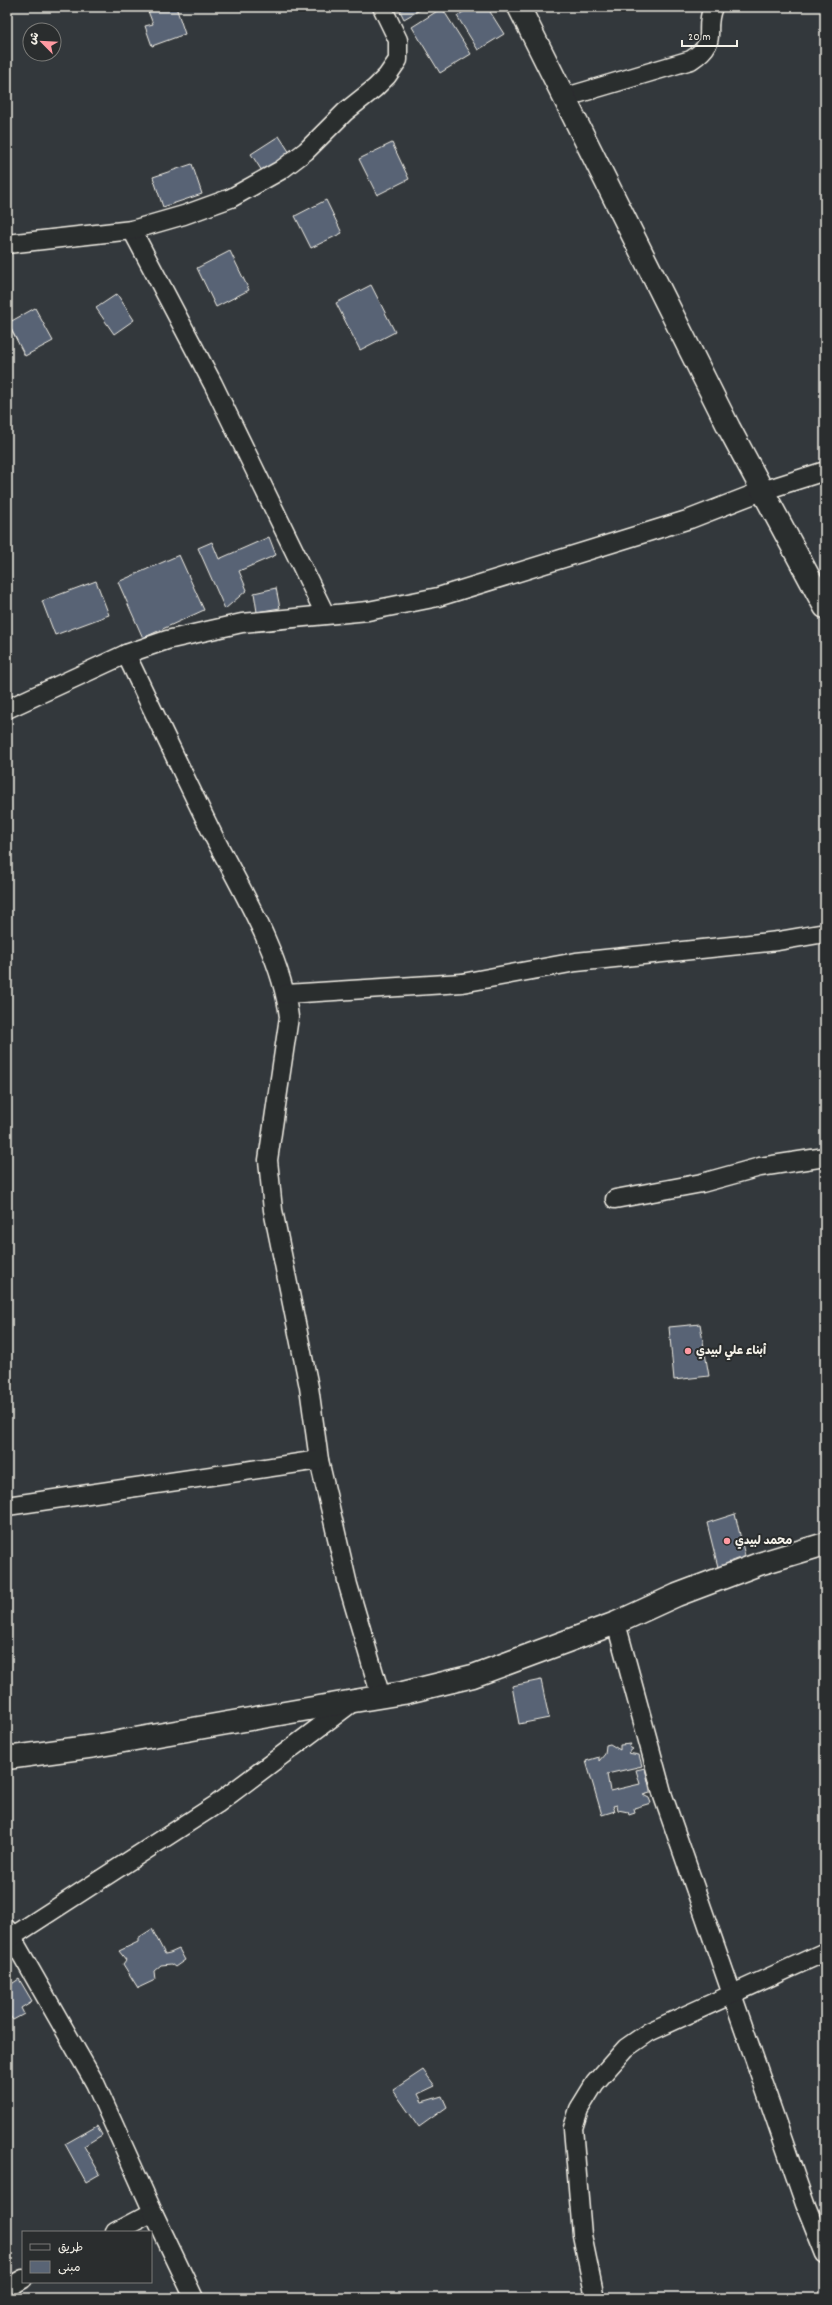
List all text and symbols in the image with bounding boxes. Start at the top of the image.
north arrow [22,22,62,62]
scale bar [682,22,737,48]
text: 20 m [688,29,711,46]
text: ش [25,30,44,48]
place label: أبناء علي لبيدي [696,1342,767,1361]
marker: أبناء علي لبيدي [683,1346,693,1356]
place label: محمد لبيدي [735,1533,792,1550]
marker: محمد لبيدي [722,1536,732,1546]
legend [22,2231,152,2283]
text: طريق [58,2240,83,2257]
text: مبنى [58,2260,81,2277]

